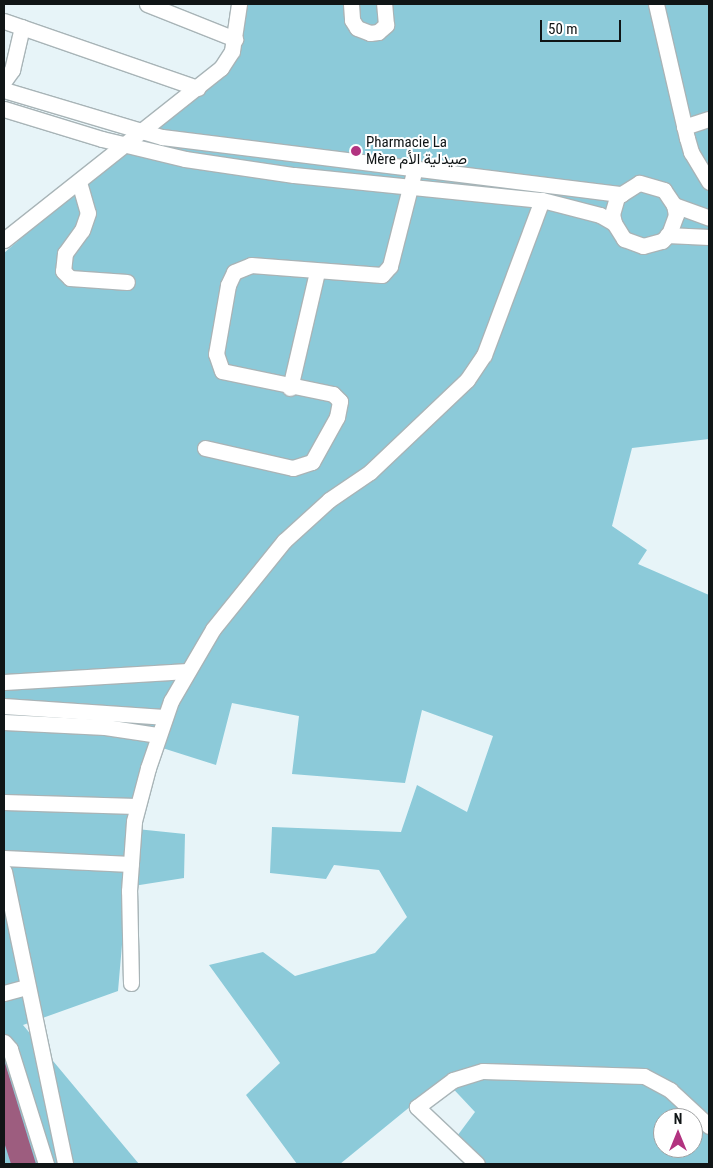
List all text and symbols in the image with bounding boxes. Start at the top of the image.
scale bar [543,10,624,42]
text: 50 m [548,20,578,38]
place label: Pharmacie La Mère صيدلية الأم [366,133,467,168]
marker: Pharmacie La Mère صيدلية الأم [350,145,362,157]
north arrow [653,1108,703,1158]
text: N [674,1111,682,1127]

